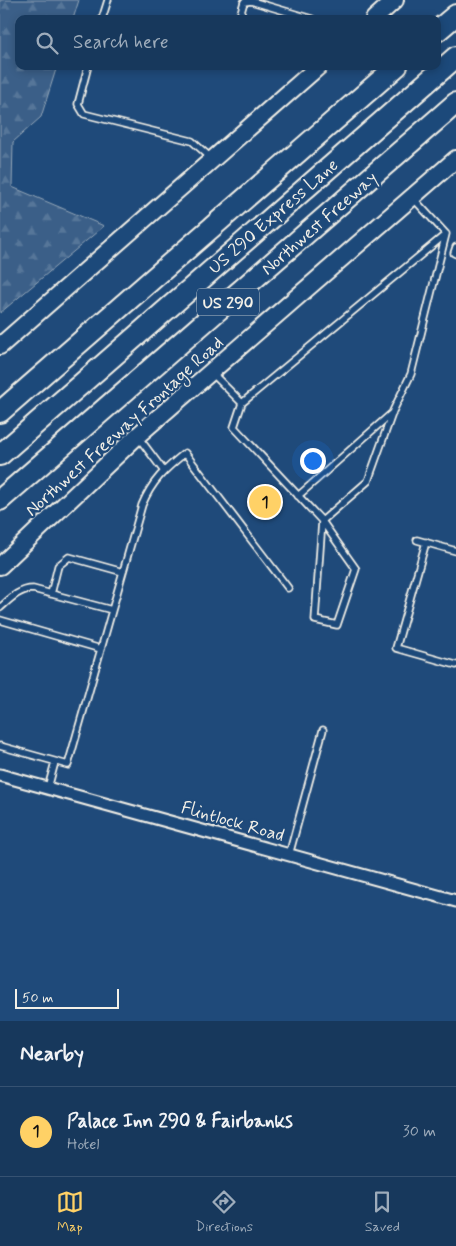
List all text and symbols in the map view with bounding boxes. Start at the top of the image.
search box [15,15,441,70]
icon: search [33,29,61,57]
text: Search here [73,30,169,55]
street label: US 290 Express Lane [204,154,344,280]
street label: Northwest Freeway [256,167,383,281]
road number: US 290 [197,288,259,316]
street label: Northwest Freeway Frontage Road [20,331,230,523]
your location [300,448,326,474]
pin: 1 [249,483,281,521]
street label: Flintlock Road [178,796,287,848]
scale bar [15,986,119,1009]
text: 50 m [22,989,53,1007]
text: Nearby [20,1040,84,1068]
text: Palace Inn 290 & Fairbanks [67,1109,293,1134]
text: 1 [32,1121,40,1142]
text: 30 m [403,1121,436,1142]
text: Hotel [67,1134,100,1155]
tab: Map [56,1188,84,1236]
tab: Directions [196,1188,253,1236]
tab: Saved [365,1188,400,1236]

